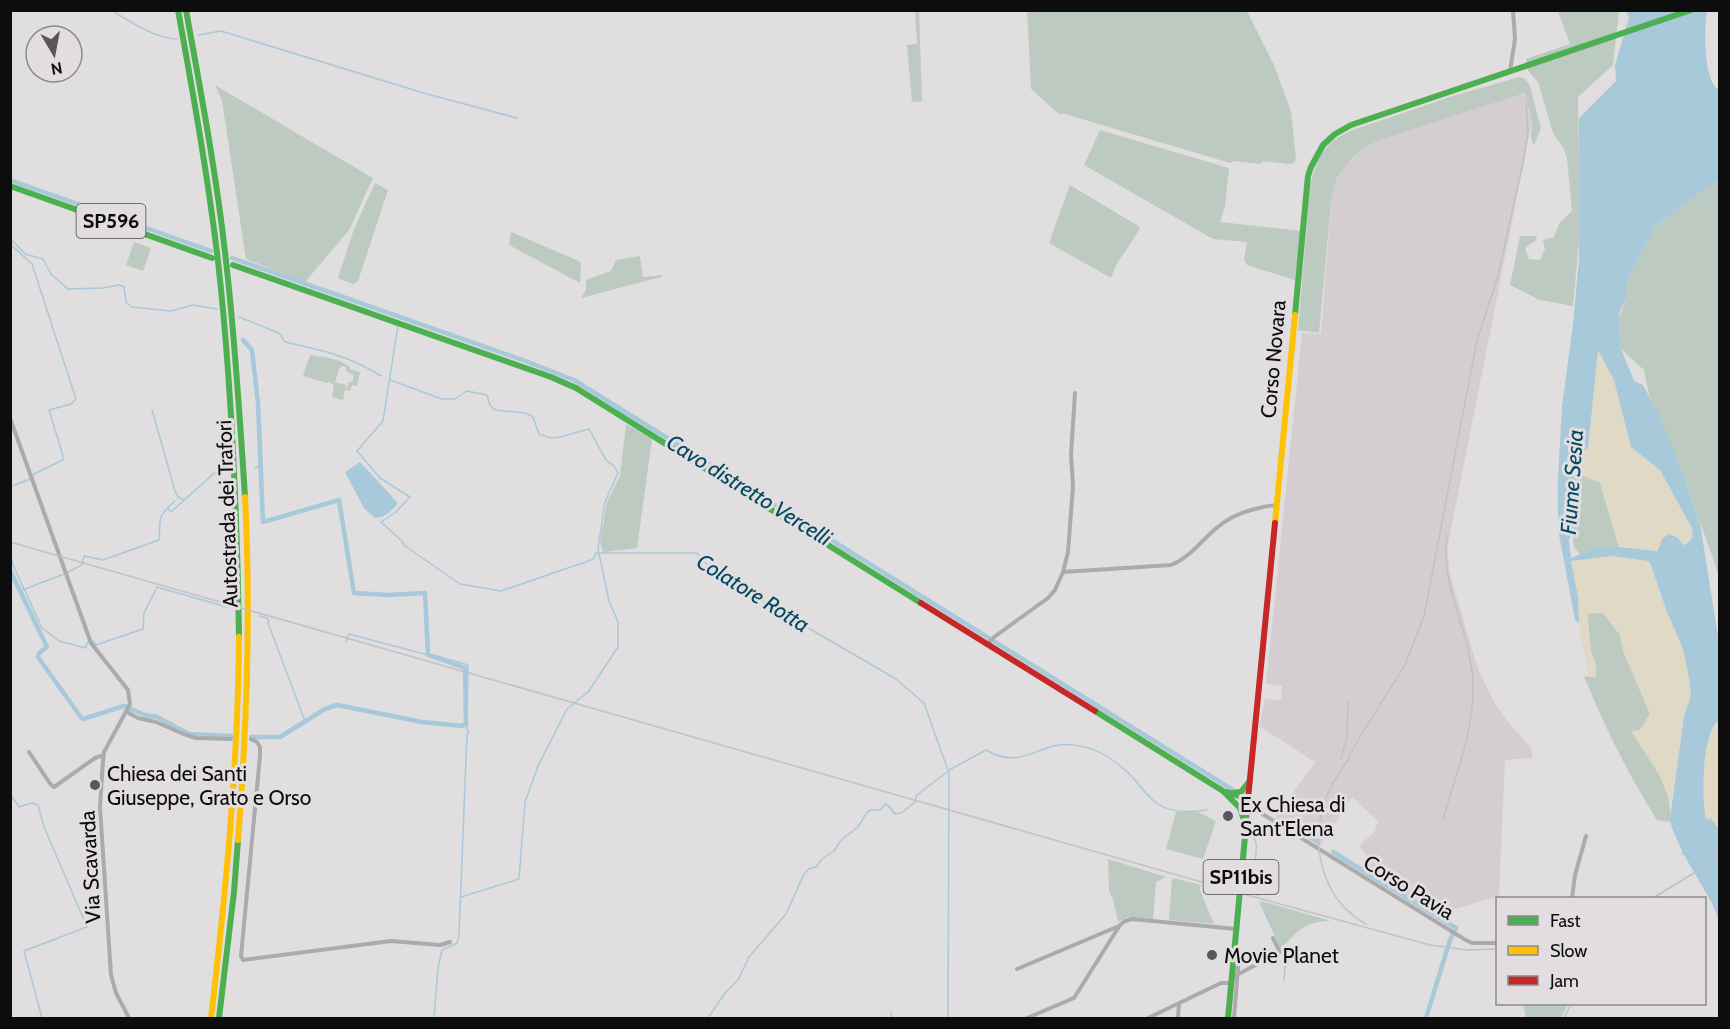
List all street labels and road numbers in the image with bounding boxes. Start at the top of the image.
road number: SP596 [76,204,146,238]
street label: Corso Novara [1255,299,1291,419]
street label: Autostrada dei Trafori [211,420,243,608]
street label: Via Scavarda [75,810,105,924]
street label: Corso Pavia [1359,849,1459,925]
road number: SP11bis [1204,860,1278,894]

